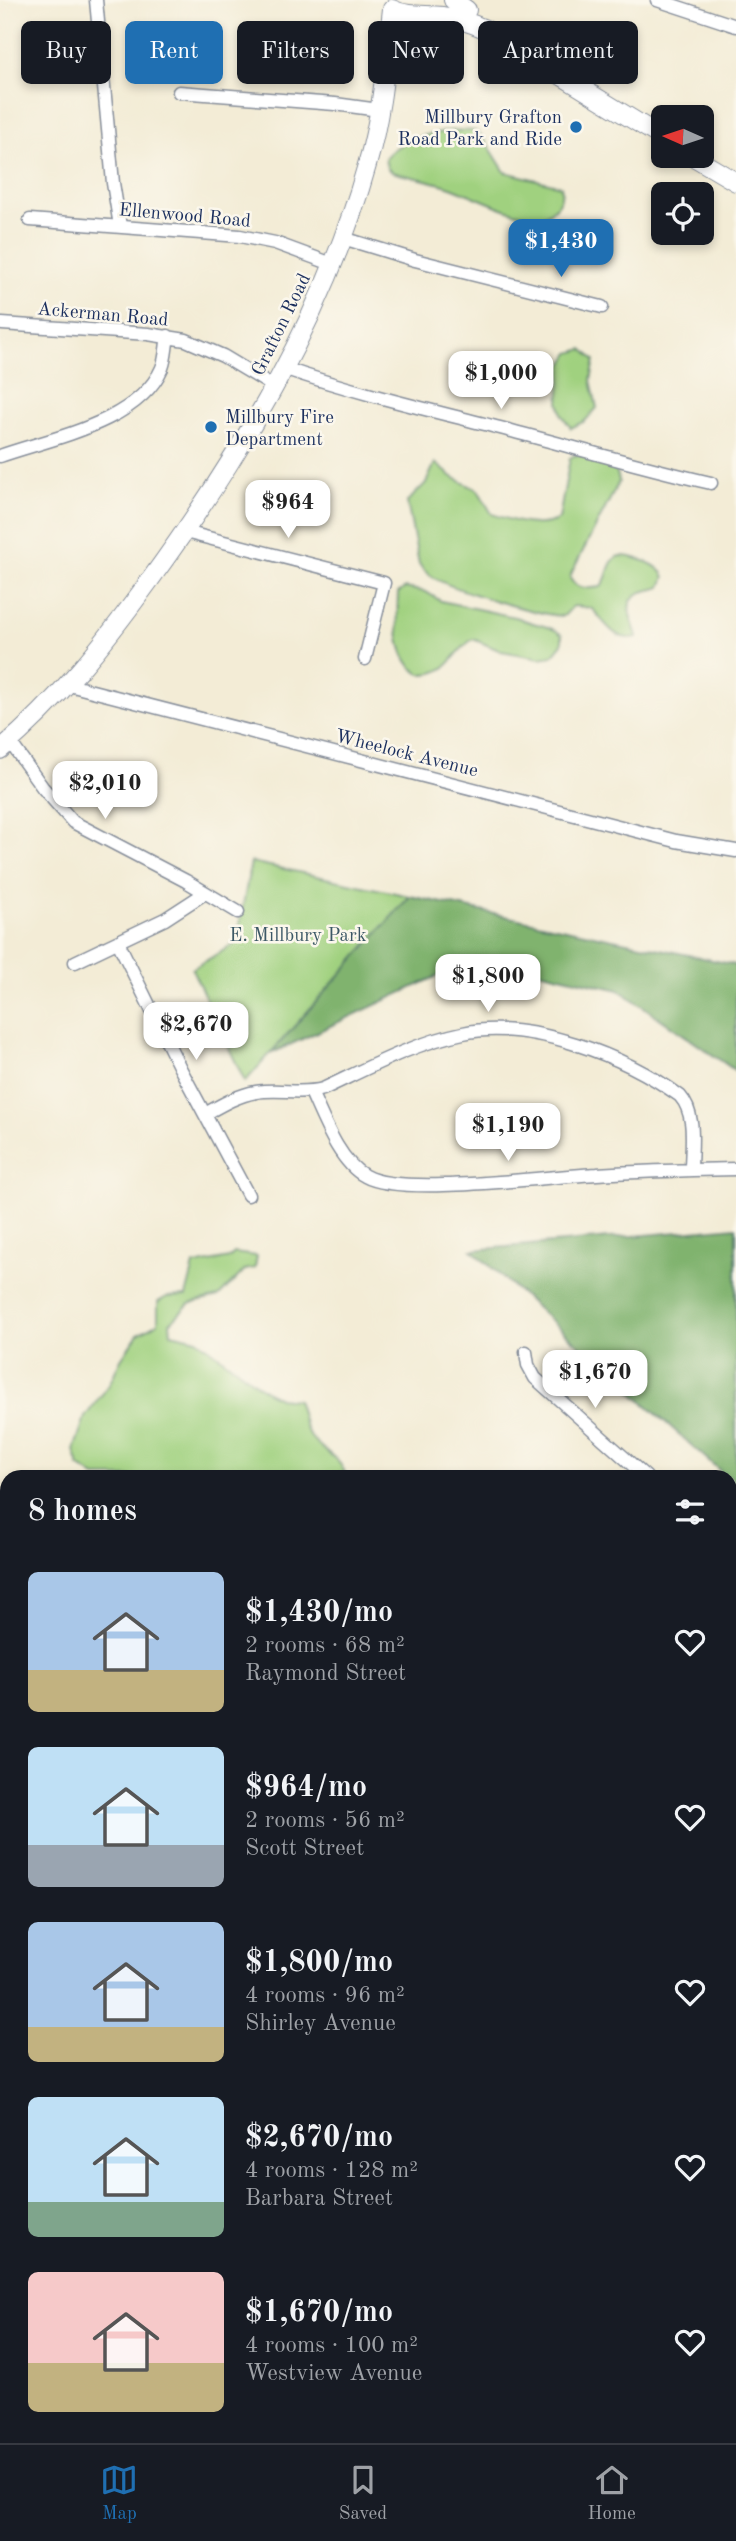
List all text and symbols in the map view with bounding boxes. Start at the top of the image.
chip: Buy [21,21,111,84]
chip: Rent [125,21,223,84]
chip: Filters [237,21,354,84]
chip: New [368,21,464,84]
chip: Apartment [478,21,638,84]
north arrow [651,105,714,168]
map controls [651,105,714,245]
place label: Millbury Grafton Road Park and Ride [398,109,562,150]
marker: Millbury Grafton Road Park and Ride [568,119,584,135]
button: locate [651,182,714,245]
street label: Ellenwood Road [118,201,252,232]
pin: $1,430 [504,219,618,279]
text: $1,430 [524,230,598,253]
street label: Grafton Road [249,271,315,379]
street label: Ackerman Road [36,300,169,331]
pin: $1,000 [444,352,558,411]
text: $1,000 [464,362,538,385]
place label: Millbury Fire Department [225,409,334,450]
marker: Millbury Fire Department [203,419,219,435]
pin: $964 [247,480,329,540]
text: $964 [261,491,315,514]
street label: Wheelock Avenue [333,727,480,781]
pin: $2,010 [48,762,162,821]
text: $2,010 [68,772,142,795]
park label: E. Millbury Park [229,927,367,946]
pin: $1,800 [431,954,545,1014]
text: $1,800 [451,965,525,988]
pin: $2,670 [139,1002,253,1062]
text: $2,670 [159,1013,233,1036]
pin: $1,190 [451,1104,565,1163]
text: $1,190 [471,1114,545,1137]
pin: $1,670 [538,1350,652,1410]
text: $1,670 [558,1361,632,1384]
icon: filters [671,1493,709,1531]
text: 8 homes [28,1497,137,1527]
text: $1,430/mo [245,1598,393,1628]
icon: home [84,1600,168,1684]
icon: heart [671,1623,709,1661]
text: 2 rooms · 68 m² [245,1634,405,1657]
text: Raymond Street [245,1662,406,1685]
text: $964/mo [245,1773,367,1803]
icon: home [84,1775,168,1859]
icon: heart [671,1798,709,1836]
text: 2 rooms · 56 m² [245,1809,405,1832]
text: Scott Street [245,1837,364,1860]
text: $1,800/mo [245,1948,393,1978]
icon: home [84,1950,168,2034]
icon: heart [671,1973,709,2011]
text: 4 rooms · 96 m² [245,1984,405,2007]
text: Shirley Avenue [245,2012,396,2035]
text: $2,670/mo [245,2123,393,2153]
icon: home [84,2125,168,2209]
icon: heart [671,2148,709,2186]
text: 4 rooms · 128 m² [245,2159,418,2182]
text: Barbara Street [245,2187,393,2210]
text: $1,670/mo [245,2298,393,2328]
icon: home [84,2300,168,2384]
icon: heart [671,2323,709,2361]
text: 4 rooms · 100 m² [245,2334,418,2357]
text: Westview Avenue [245,2362,422,2385]
tab: Map [100,2461,138,2526]
tab: Saved [339,2461,387,2526]
tab: Home [588,2461,636,2526]

